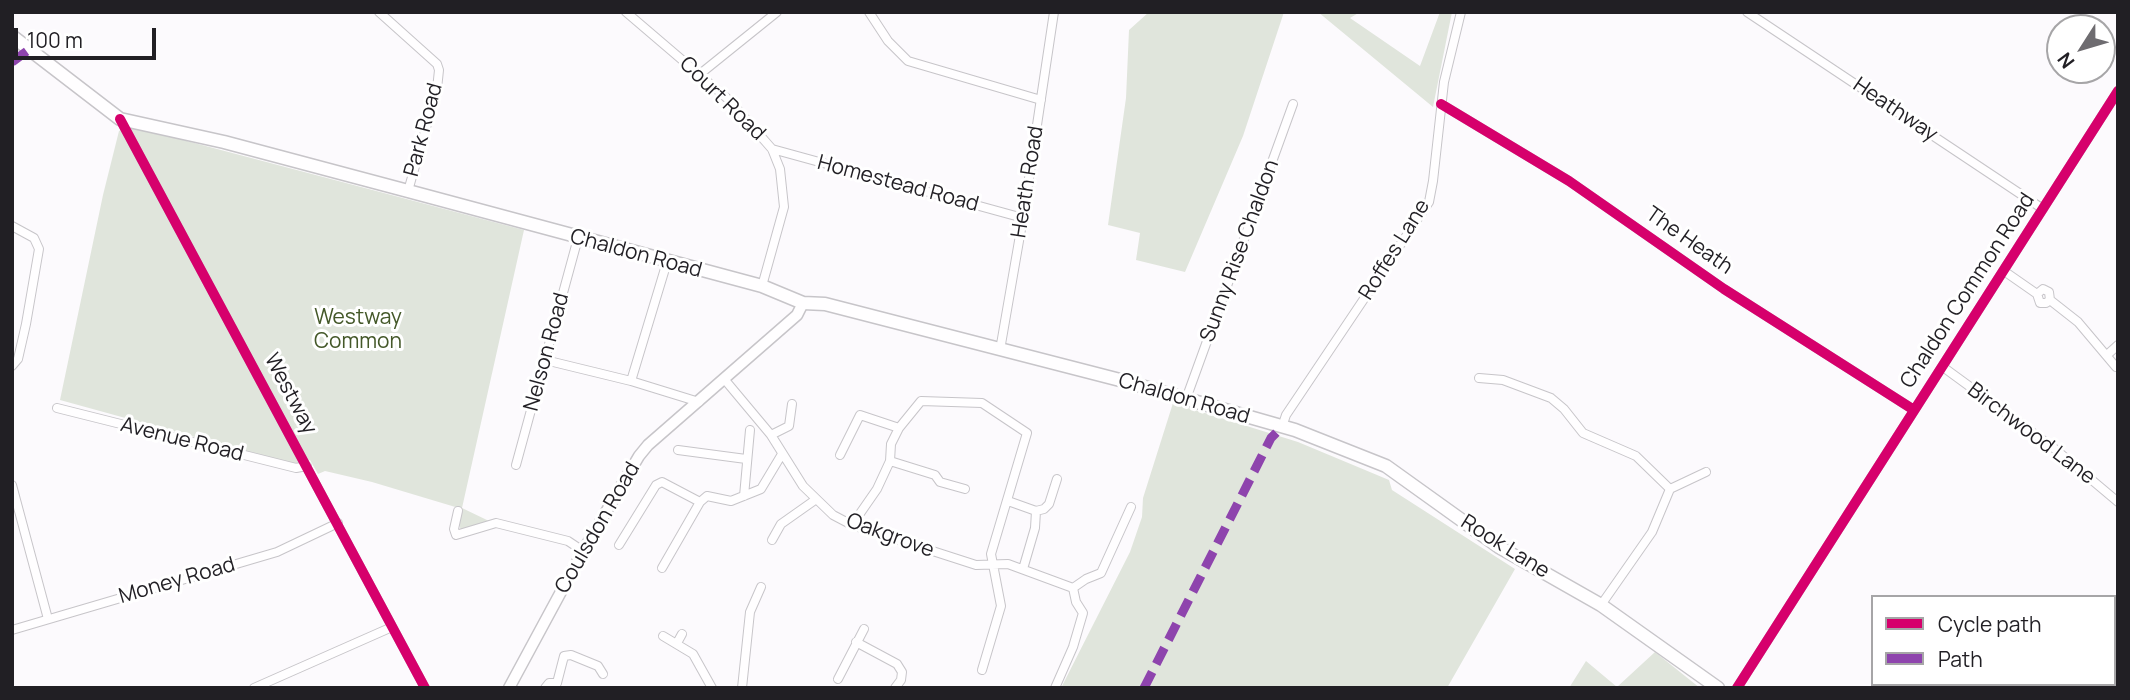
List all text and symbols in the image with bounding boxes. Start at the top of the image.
scale bar [18,14,159,58]
north arrow [2046,14,2116,84]
text: 100 m [27,26,83,54]
text: N [2051,47,2080,74]
street label: Court Road [674,52,770,146]
street label: Heathway [1848,73,1942,147]
street label: Park Road [399,80,449,180]
street label: Heath Road [1007,124,1049,240]
street label: Homestead Road [815,150,981,218]
street label: Sunny Rise Chaldon [1195,156,1285,346]
street label: Chaldon Common Road [1895,189,2041,393]
street label: Roffes Lane [1354,195,1436,305]
street label: The Heath [1641,202,1737,280]
street label: Chaldon Road [567,224,705,284]
street label: Nelson Road [519,290,575,414]
park label: Westway Common [314,305,402,355]
street label: Westway [258,349,322,439]
street label: Chaldon Road [1115,368,1253,430]
street label: Birchwood Lane [1962,378,2100,490]
street label: Avenue Road [118,413,246,467]
street label: Coulsdon Road [550,458,646,598]
street label: Oakgrove [843,508,937,564]
street label: Rook Lane [1456,510,1554,584]
street label: Money Road [116,552,238,610]
legend [1871,595,2116,686]
text: Cycle path [1938,610,2041,638]
text: Path [1938,645,1983,673]

